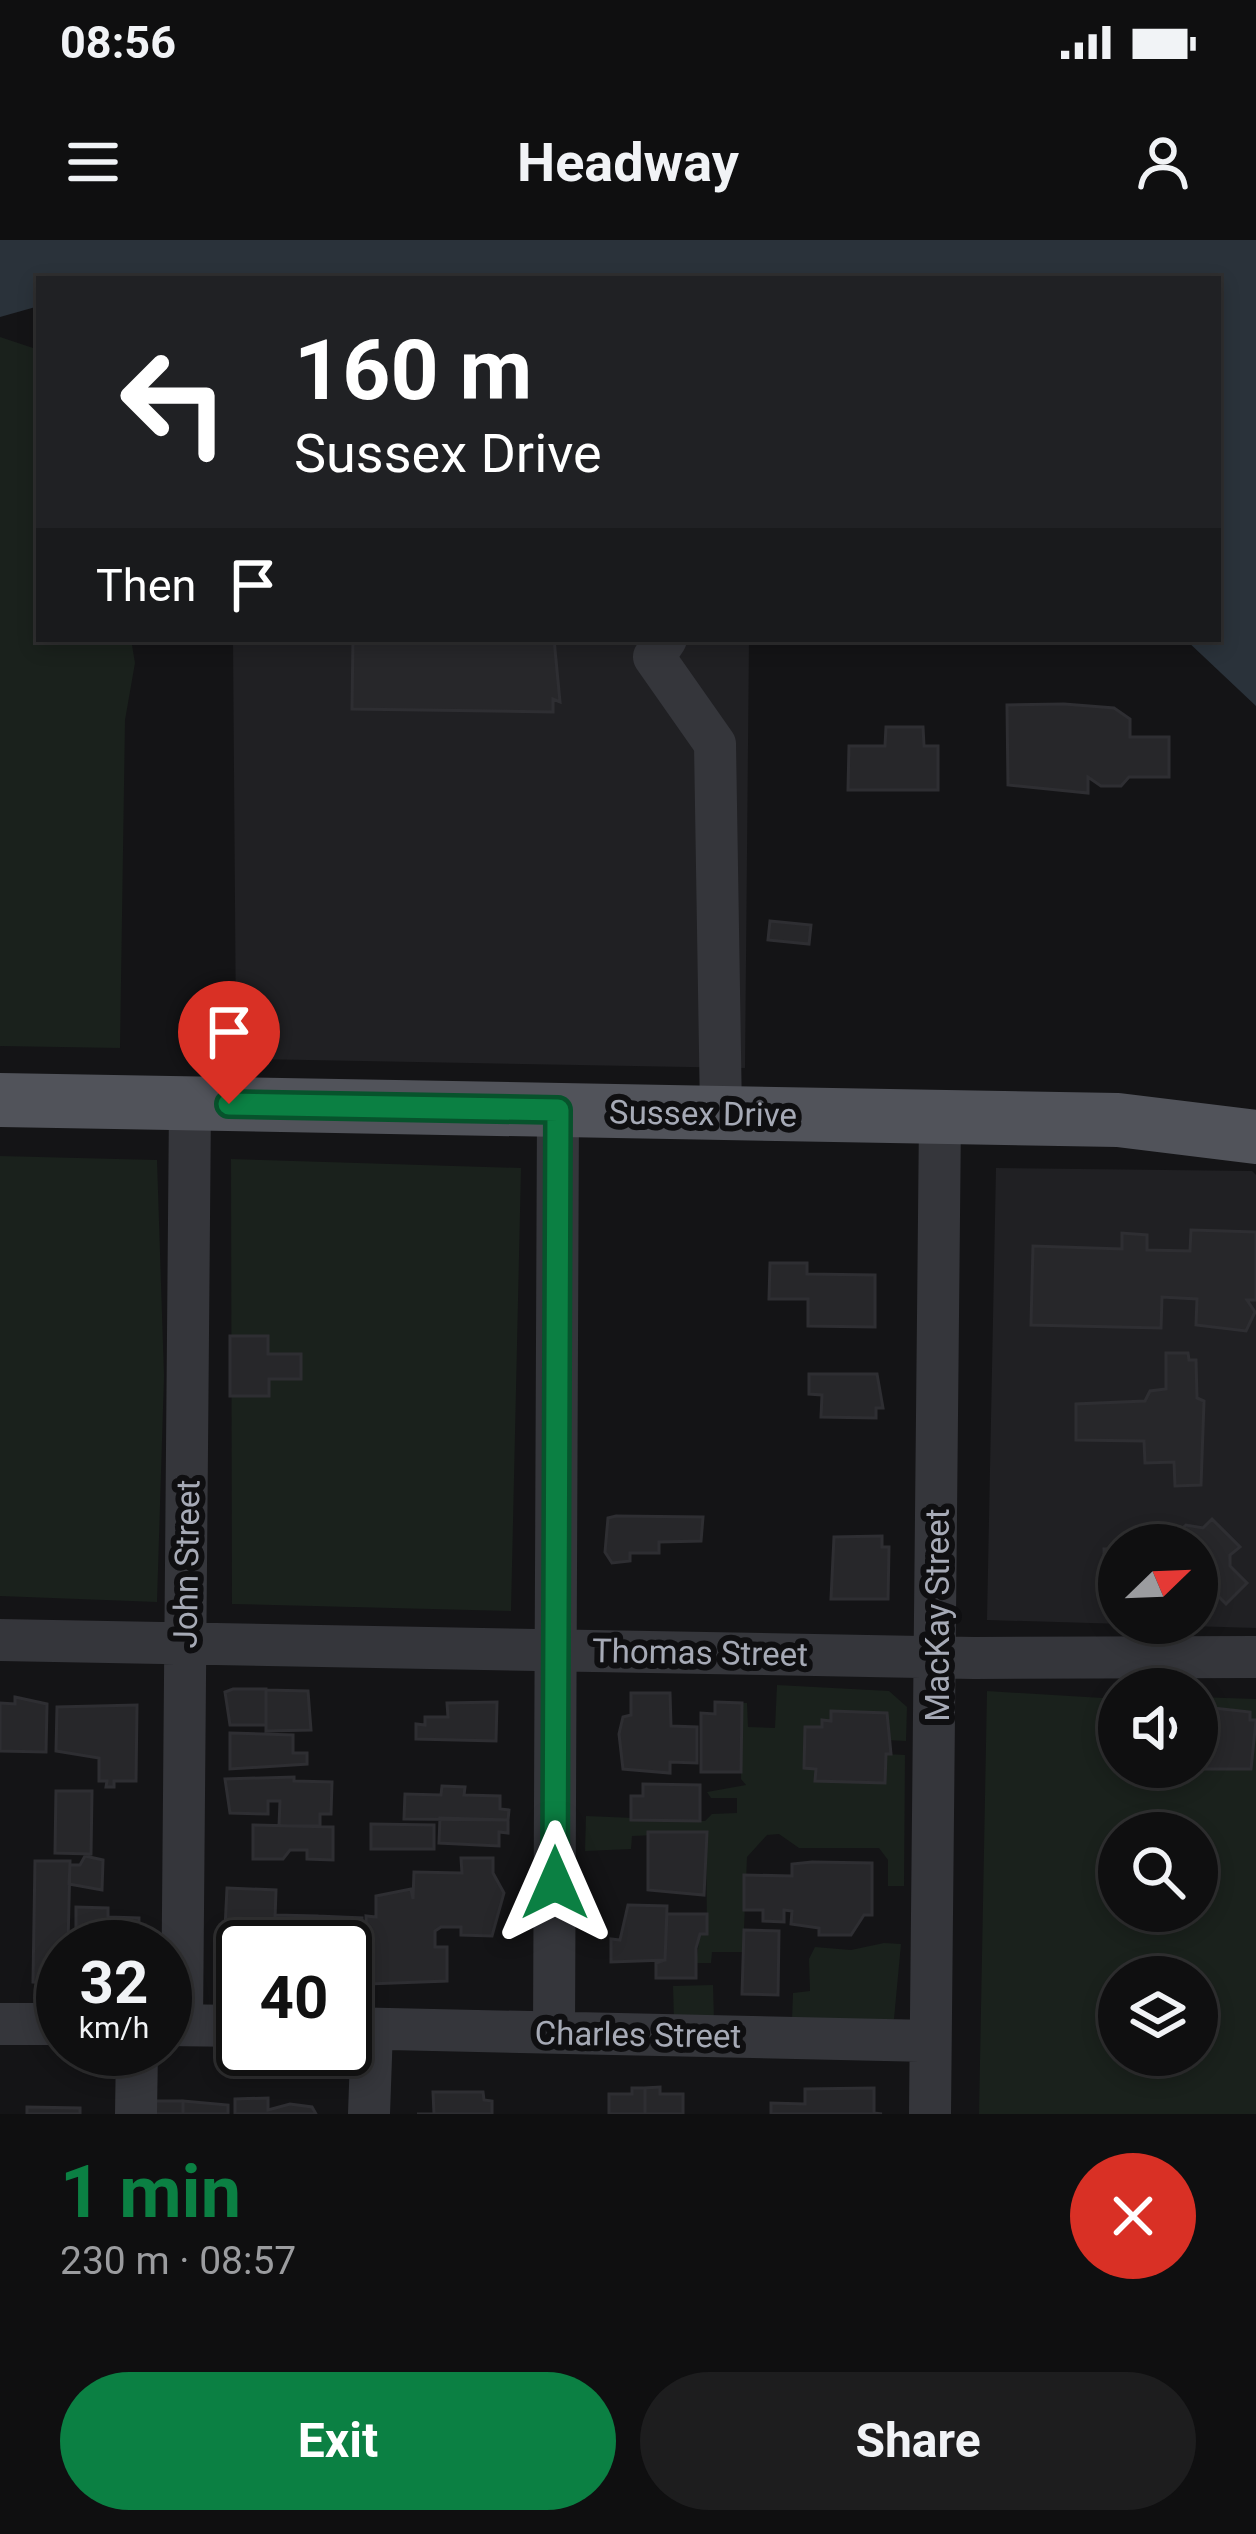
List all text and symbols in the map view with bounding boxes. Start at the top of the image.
text: 08:56 [60,16,176,69]
icon: menu [60,129,126,195]
icon: person [1130,129,1196,195]
text: Headway [517,131,739,194]
text: 160 m [294,321,532,420]
icon: left [96,324,252,480]
text: Sussex Drive [294,422,602,485]
icon: arrive [220,552,286,618]
text: Then [96,559,196,612]
pin [178,981,280,1104]
icon: arrive [196,999,262,1065]
street label: Sussex Drive [609,1092,797,1135]
street label: John Street [166,1479,207,1649]
street label: MacKay Street [918,1508,957,1722]
north arrow [1098,1524,1218,1644]
map controls [1098,1524,1218,2076]
street label: Thomas Street [592,1631,808,1674]
button: sound [1098,1668,1218,1788]
button: search [1098,1812,1218,1932]
position arrow [492,1820,618,1946]
speed limit sign: 40 [216,1920,372,2076]
text: 32 [80,1947,148,2018]
button: layers [1098,1956,1218,2076]
text: km/h [79,2010,149,2045]
street label: Charles Street [534,2013,742,2056]
text: 1 min [60,2150,241,2235]
button: close [1070,2153,1196,2279]
text: 230 m · 08:57 [60,2238,296,2284]
button: Exit [60,2372,616,2510]
button: Share [640,2372,1196,2510]

